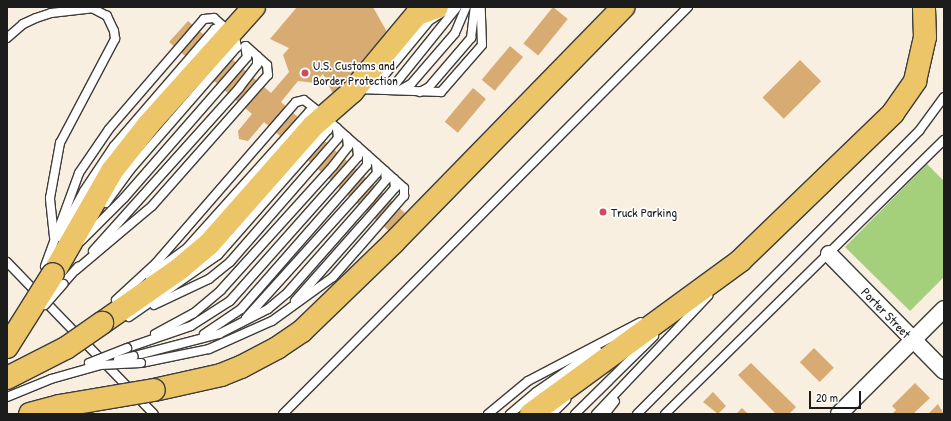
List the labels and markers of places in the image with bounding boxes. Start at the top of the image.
place label: U.S. Customs and Border Protection [313,58,398,89]
marker: U.S. Customs and Border Protection [300,68,310,78]
place label: Truck Parking [611,204,677,220]
marker: Truck Parking [598,207,608,217]

